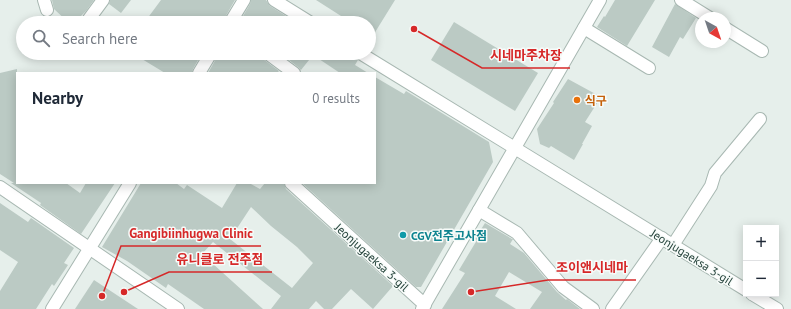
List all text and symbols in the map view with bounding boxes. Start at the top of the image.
north arrow [695,12,731,48]
search box [16,16,376,60]
icon: search [30,27,52,49]
text: Search here [62,29,138,48]
callout: 시네마주차장 [482,43,570,68]
text: 시네마주차장 [490,47,562,64]
text: Nearby [32,87,83,109]
text: 0 results [312,90,360,107]
place label: 식구 [585,93,607,108]
marker: 식구 [572,95,582,105]
street label: Jeonjugaeksa 3-gil [331,219,413,295]
callout: Gangibiinhugwa Clinic [121,221,261,246]
text: Gangibiinhugwa Clinic [129,225,253,242]
street label: Jeonjugaeksa 3-gil [647,225,737,289]
map controls [743,225,779,297]
button: + [743,225,779,261]
place label: CGV전주고사점 [411,228,487,243]
marker: CGV전주고사점 [398,230,408,240]
callout: 유니클로 전주점 [169,247,272,272]
text: 유니클로 전주점 [176,251,264,268]
callout: 조이앤시네마 [548,255,636,280]
text: 조이앤시네마 [556,259,628,276]
button: − [743,261,779,297]

